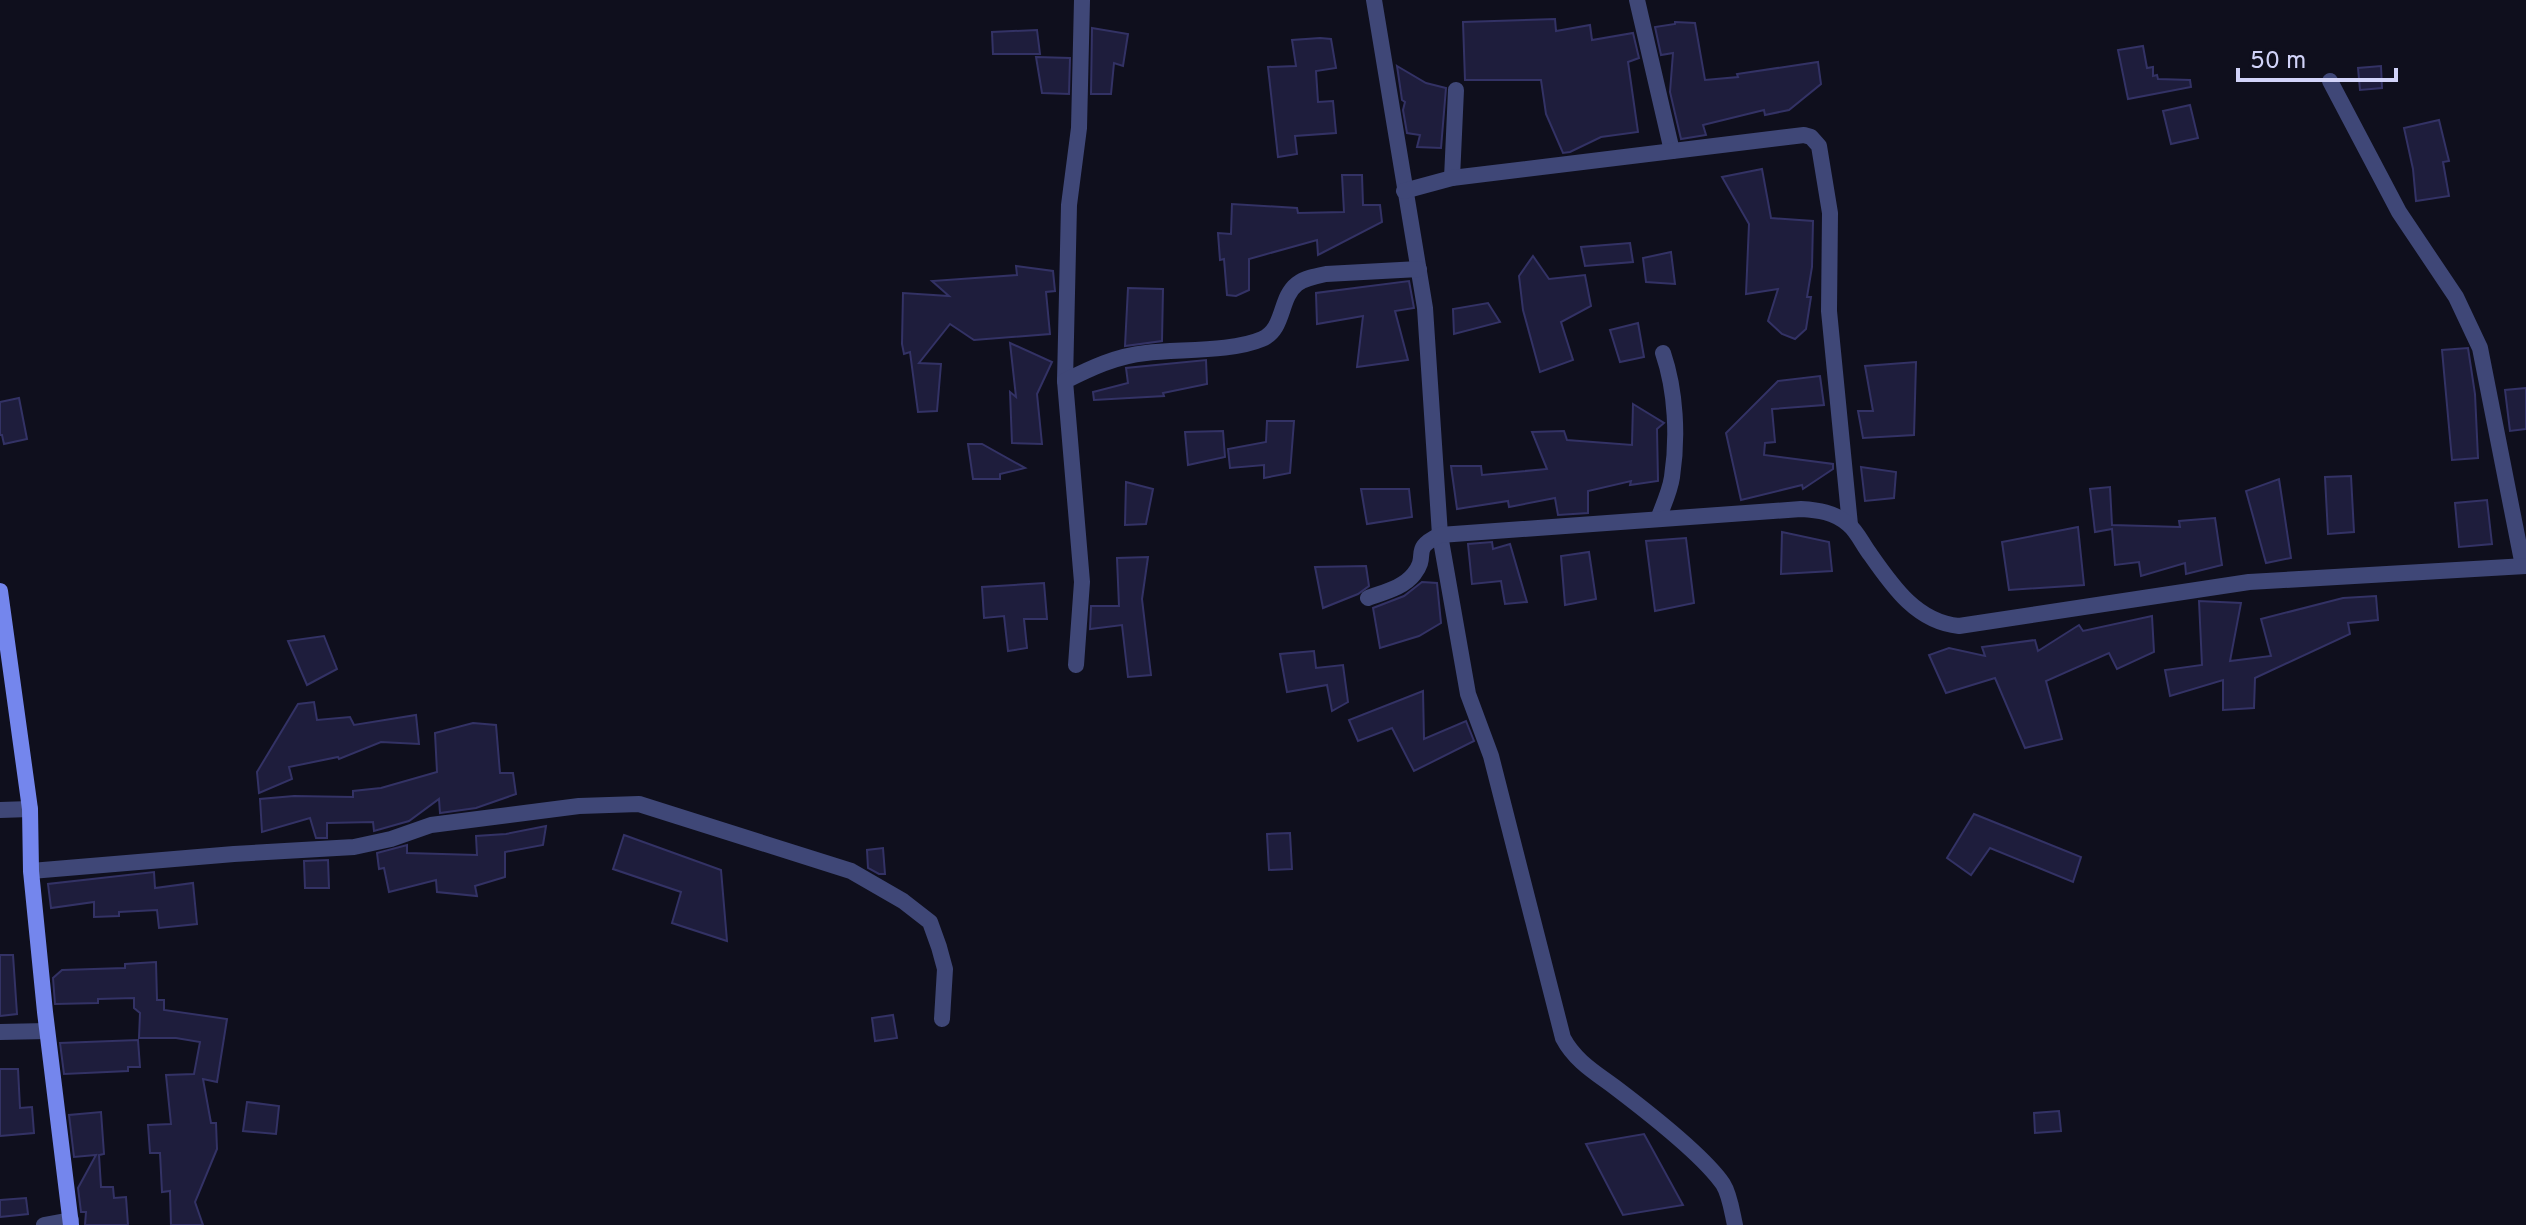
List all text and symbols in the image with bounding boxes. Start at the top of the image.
scale bar [2238,32,2396,82]
text: 50 m [2250,47,2306,77]

